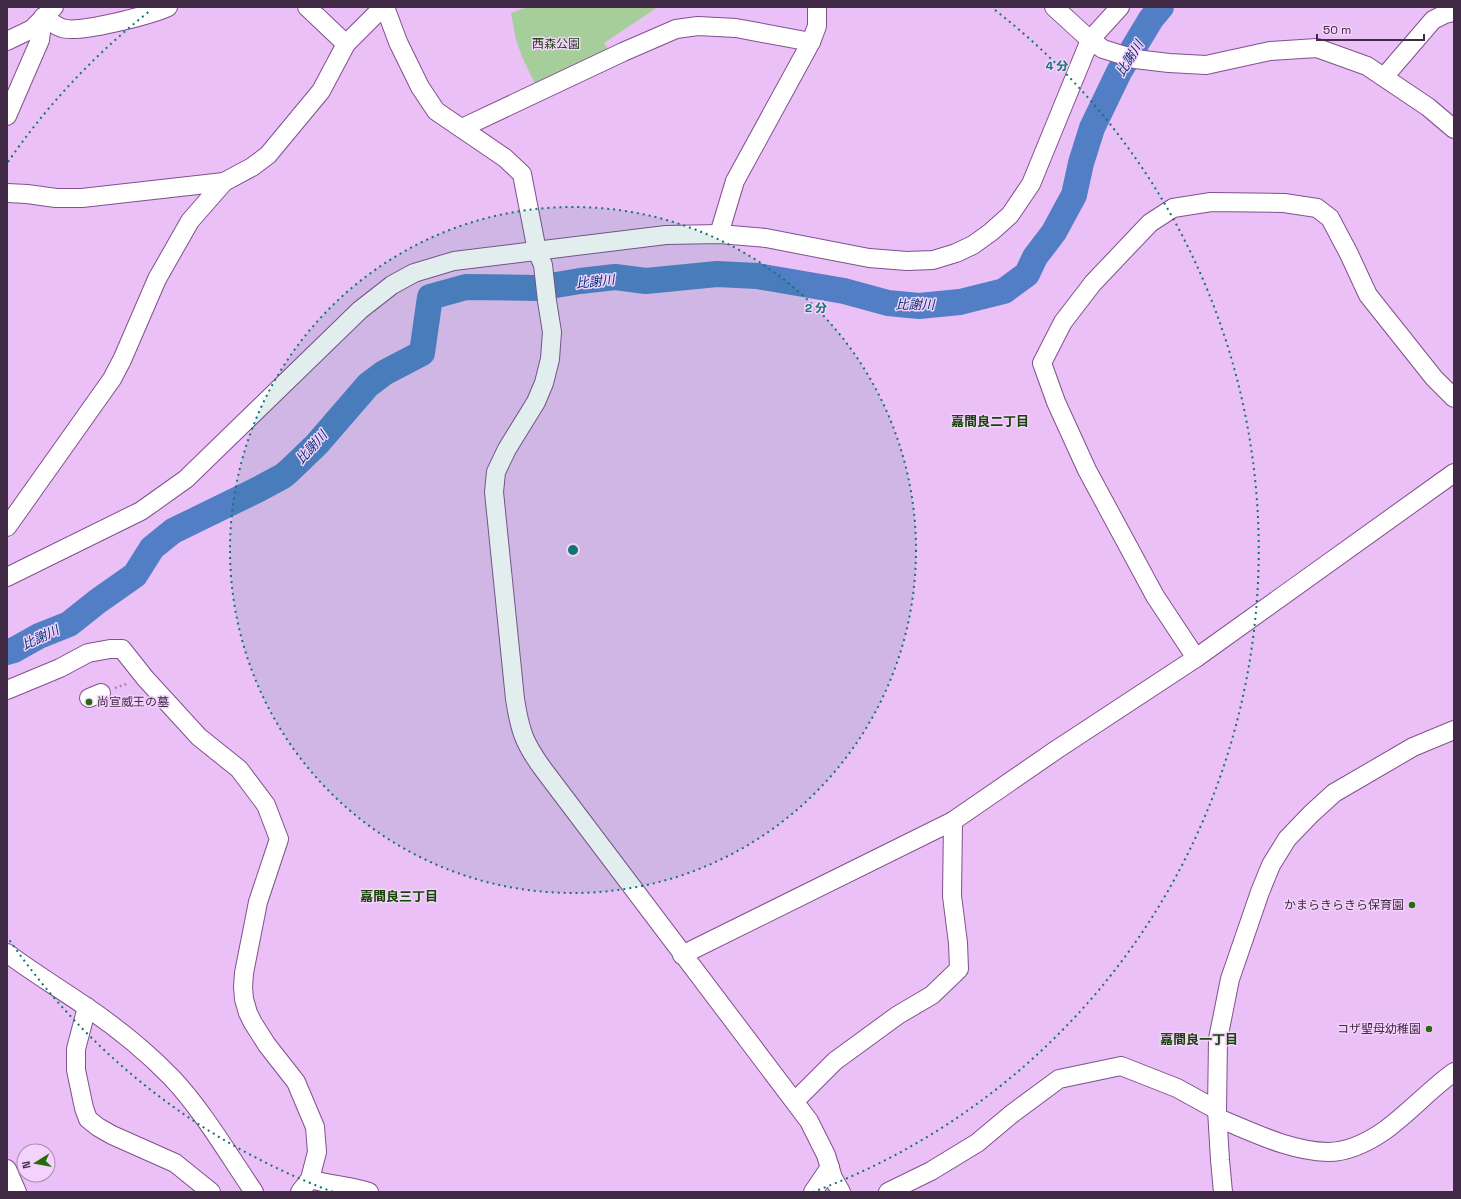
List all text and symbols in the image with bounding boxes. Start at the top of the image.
scale bar [1317,16,1424,42]
text: 50 m [1323,22,1351,38]
park label: 西森公園 [532,36,580,52]
water label: 比謝川 [1112,36,1148,79]
text: 4 分 [1046,58,1068,74]
water label: 比謝川 [575,271,617,292]
water label: 比謝川 [895,296,936,313]
text: 2 分 [805,300,827,316]
district label: 嘉間良二丁目 [951,413,1029,430]
water label: 比謝川 [292,426,332,468]
centre of rings [566,543,580,557]
water label: 比謝川 [19,621,63,653]
place label: 尚宣威王の墓 [97,694,169,710]
marker: 尚宣威王の墓 [84,697,94,707]
district label: 嘉間良三丁目 [360,888,438,905]
place label: かまらきらきら保育園 [1284,897,1404,913]
marker: かまらきらきら保育園 [1407,900,1417,910]
place label: コザ聖母幼稚園 [1337,1021,1421,1037]
marker: コザ聖母幼稚園 [1424,1024,1434,1034]
district label: 嘉間良一丁目 [1160,1031,1238,1048]
north arrow [16,1143,56,1183]
text: N [19,1160,34,1170]

